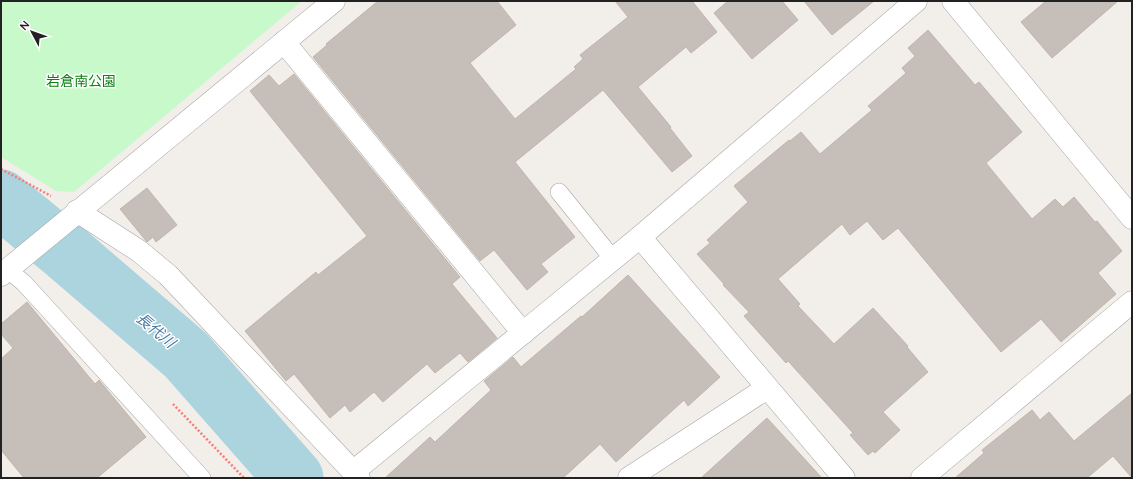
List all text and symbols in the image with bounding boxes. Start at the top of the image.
north arrow [12,12,52,52]
text: N [17,18,32,33]
park label: 岩倉南公園 [46,72,116,90]
water label: 長代川 [133,308,181,353]

